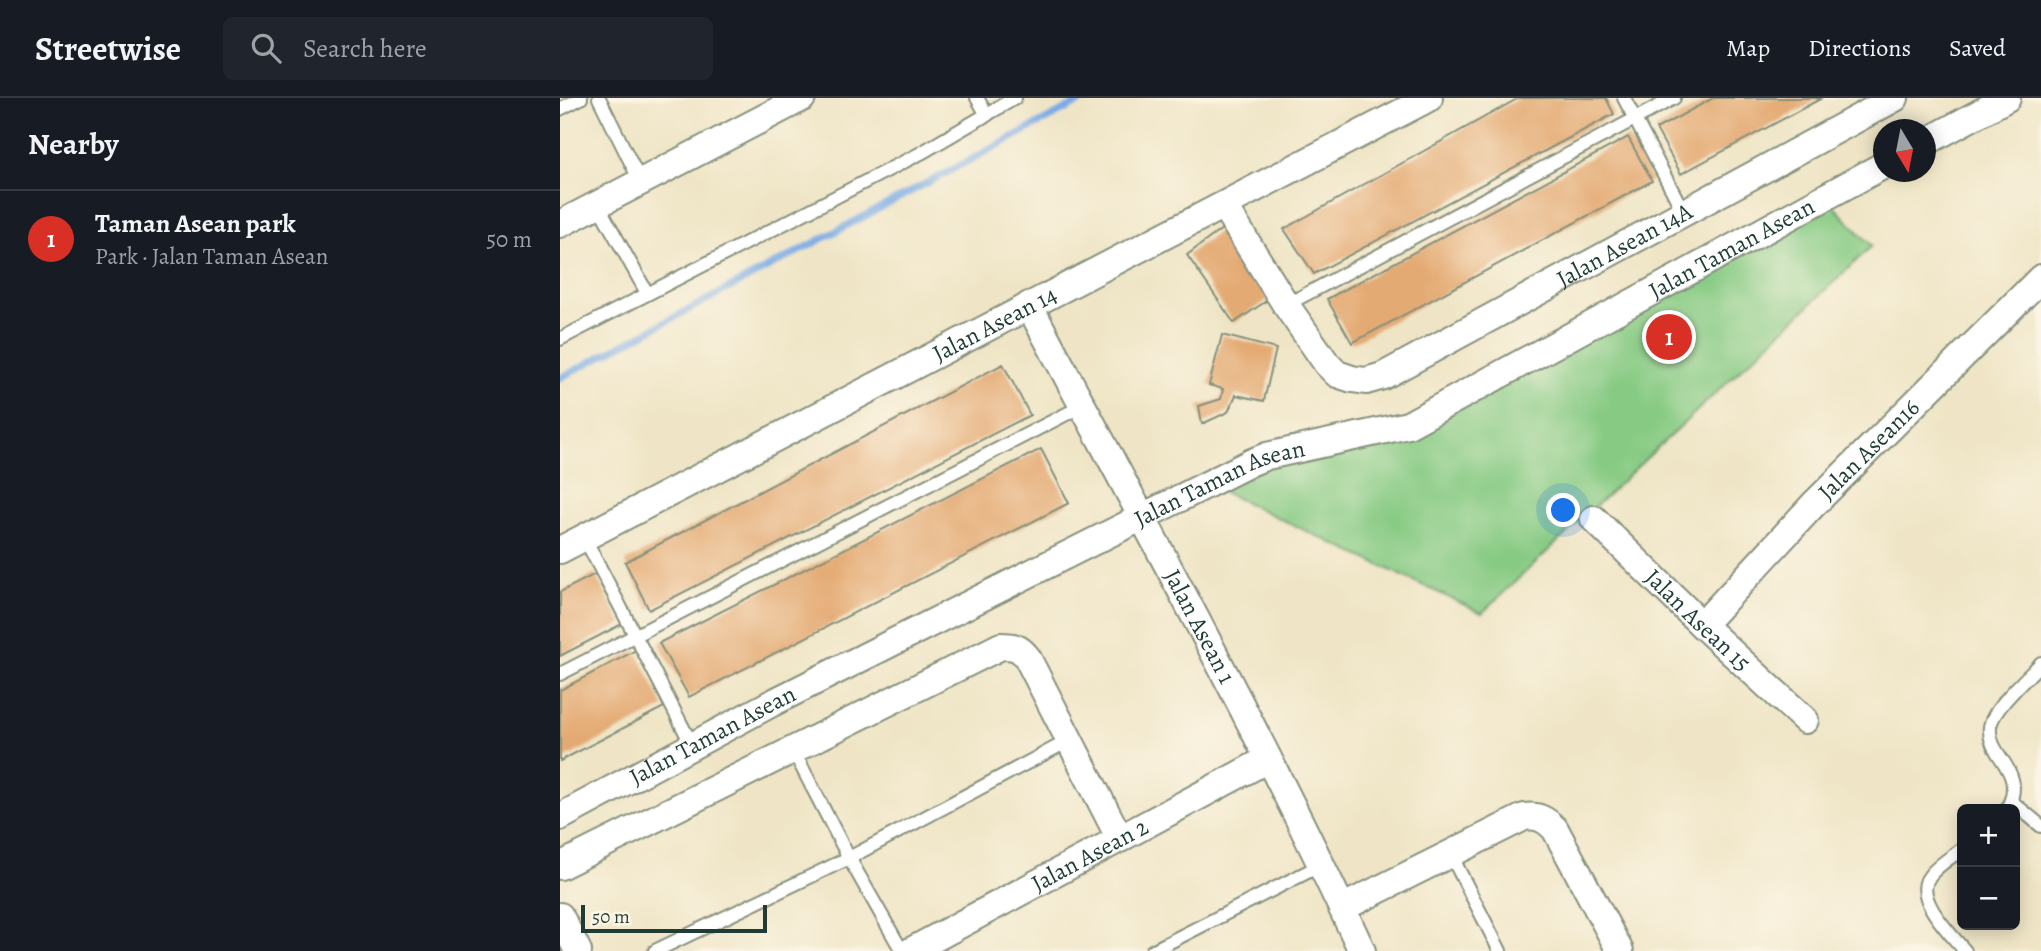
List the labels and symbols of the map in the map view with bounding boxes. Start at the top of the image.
north arrow [1873,119,1936,182]
street label: Jalan Taman Asean [1643,190,1820,306]
street label: Jalan Asean 14A [1551,195,1699,295]
street label: Jalan Asean 14 [927,278,1063,369]
pin: 1 [1646,311,1692,363]
street label: Jalan Asean16 [1811,392,1927,507]
street label: Jalan Taman Asean [1129,432,1308,535]
your location [1546,493,1580,527]
street label: Jalan Asean 15 [1638,562,1758,678]
street label: Jalan Asean 1 [1157,564,1243,689]
street label: Jalan Taman Asean [624,678,801,793]
street label: Jalan Asean 2 [1026,810,1154,899]
scale bar [581,902,766,934]

